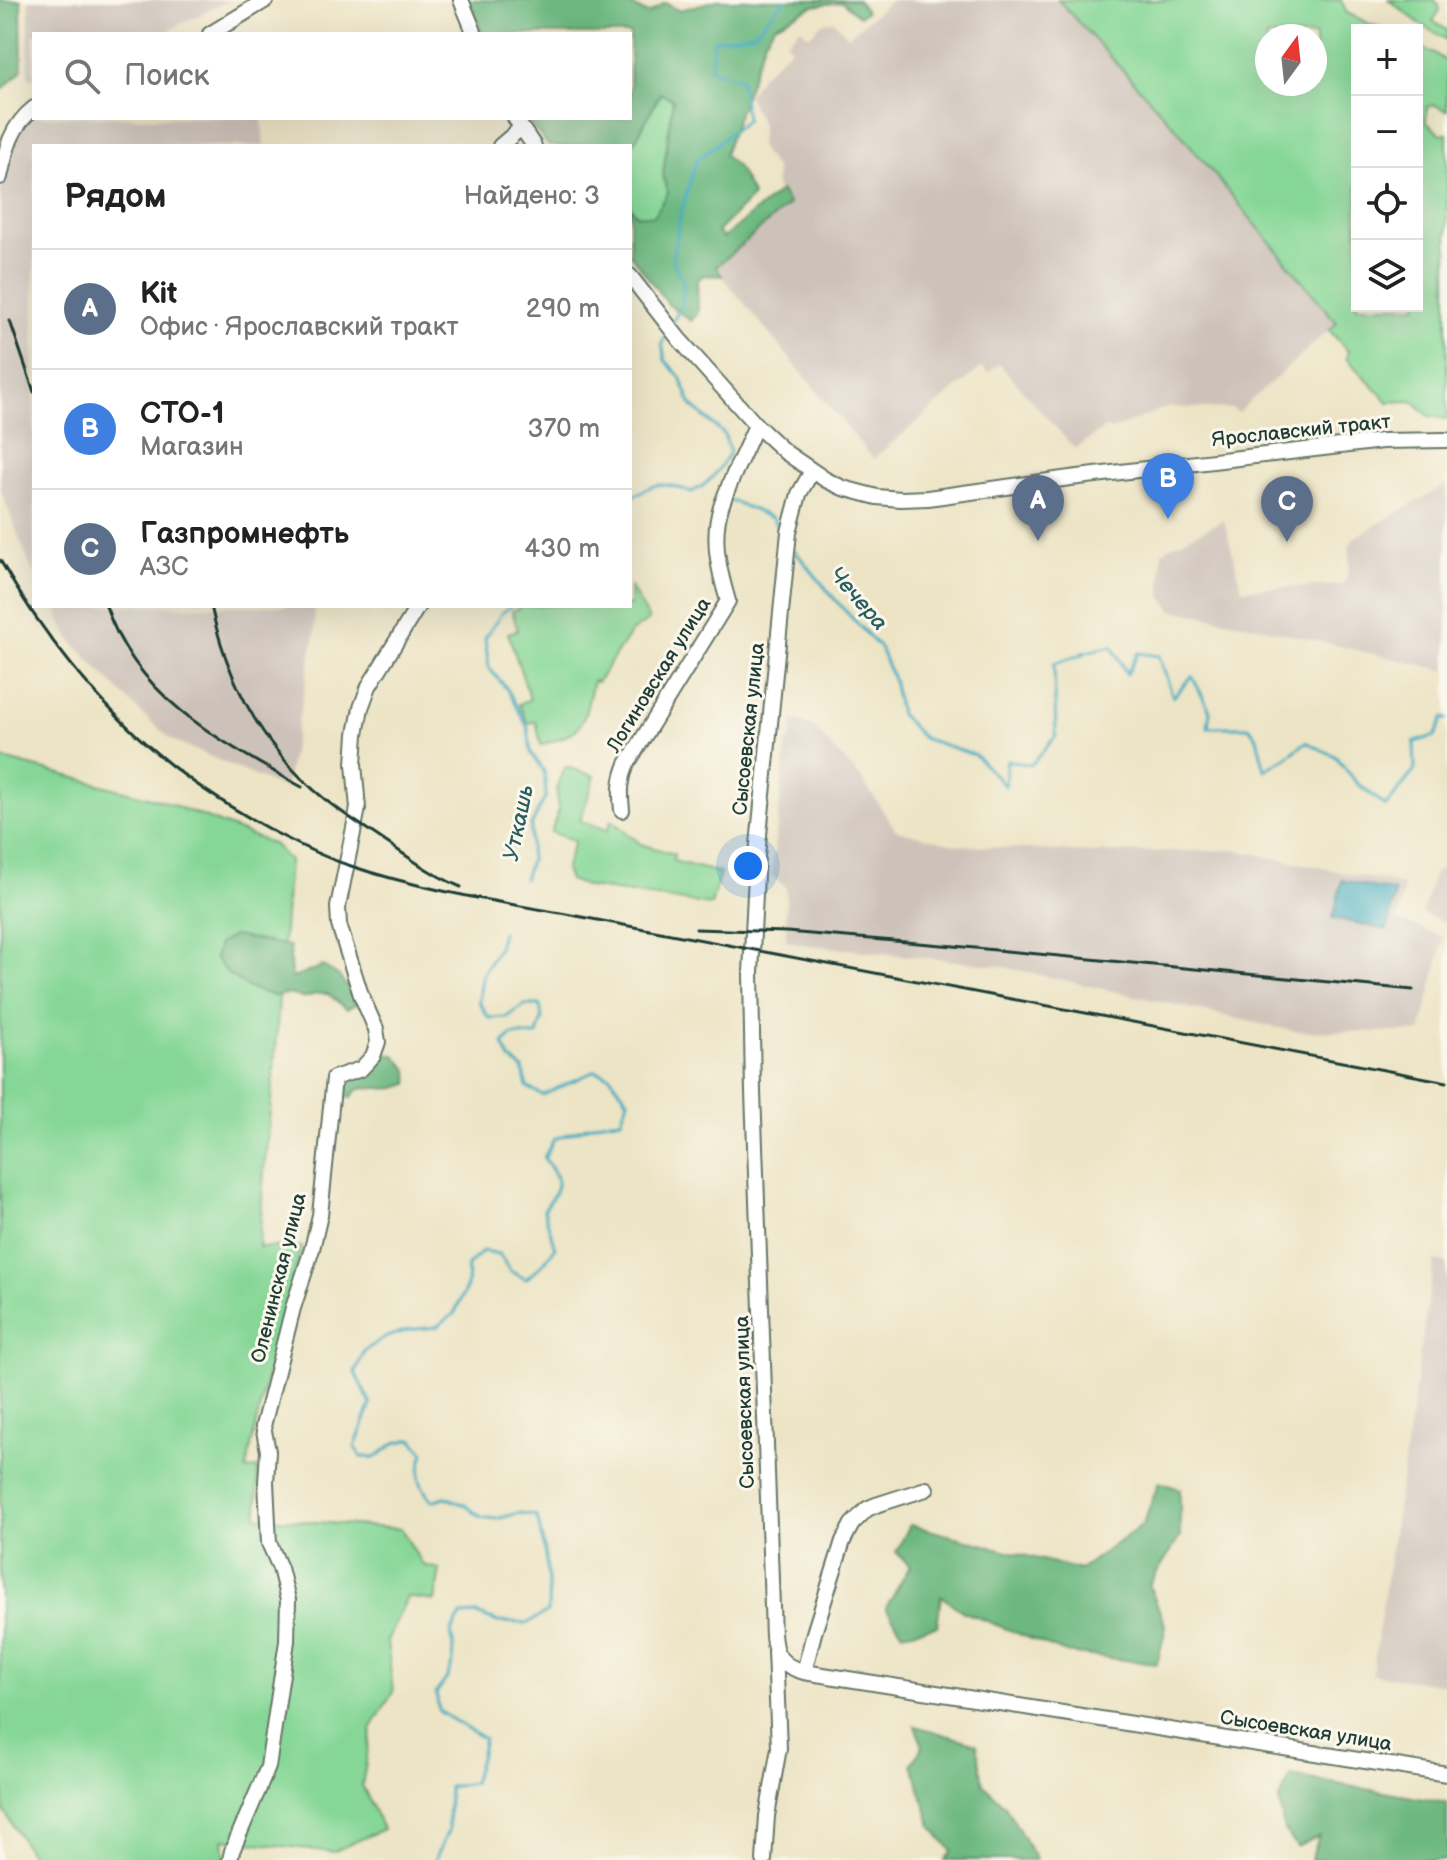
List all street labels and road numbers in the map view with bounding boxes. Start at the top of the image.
street label: Ярославский тракт [1210,410,1392,452]
street label: Логиновская улица [601,593,716,758]
street label: Сысоевская улица [728,641,770,817]
street label: Оленинская улица [246,1190,312,1366]
street label: Сысоевская улица [730,1315,760,1489]
street label: Сысоевская улица [1218,1706,1394,1756]

